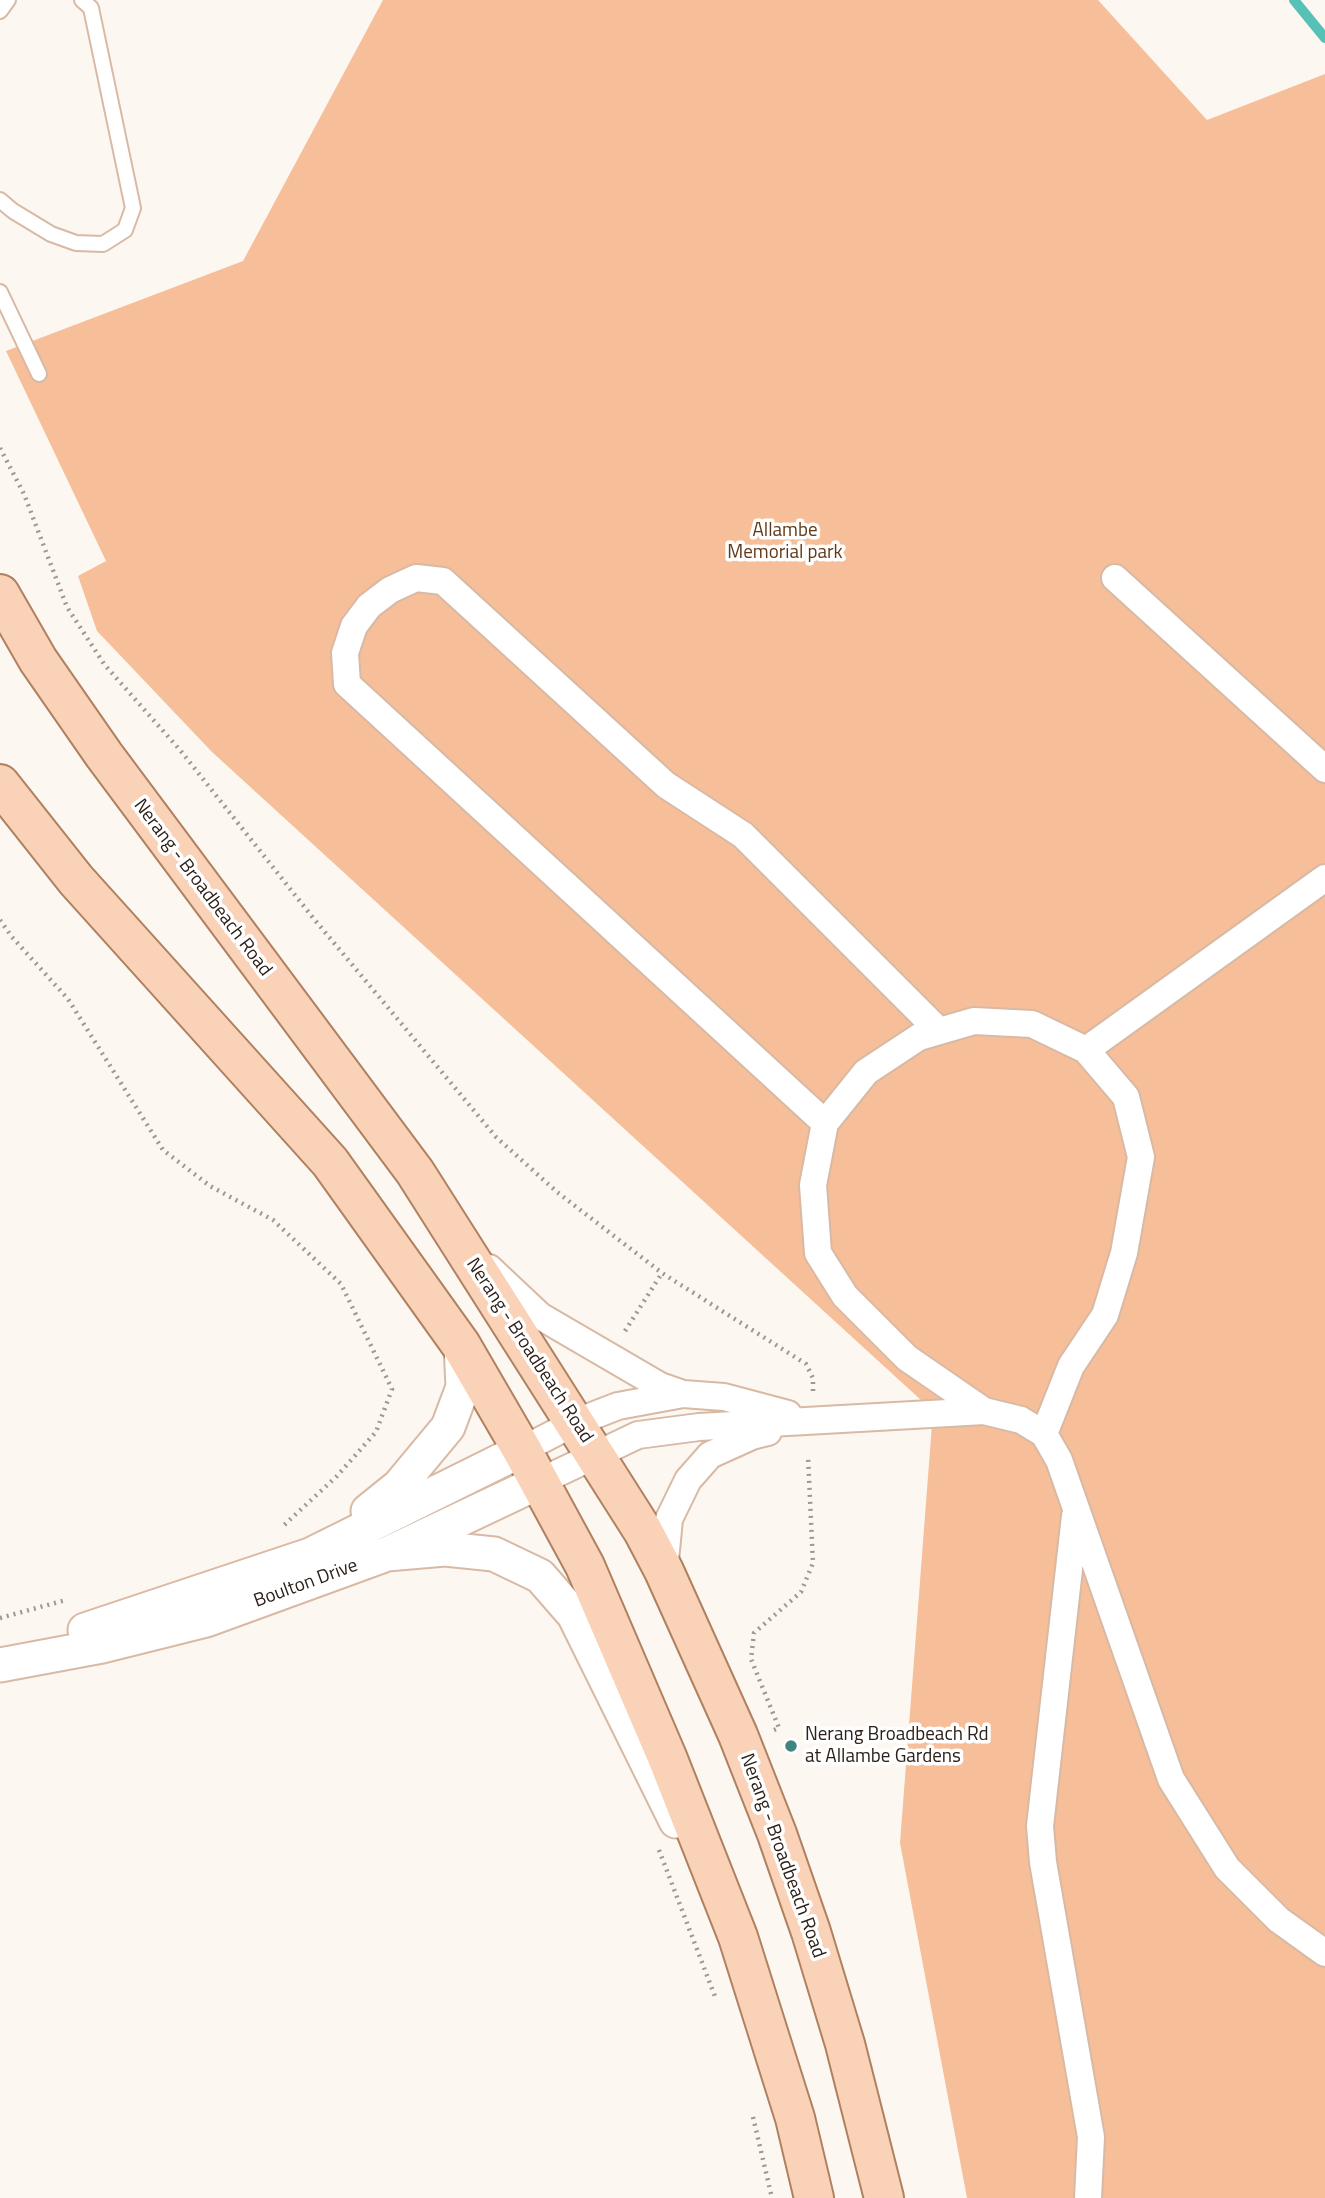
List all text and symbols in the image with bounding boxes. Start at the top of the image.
park label: Allambe Memorial park [727,520,843,564]
street label: Nerang - Broadbeach Road [128,795,276,981]
street label: Nerang - Broadbeach Road [461,1254,597,1448]
street label: Boulton Drive [251,1555,361,1613]
place label: Nerang Broadbeach Rd at Allambe Gardens [805,1724,989,1768]
marker: Nerang Broadbeach Rd at Allambe Gardens [783,1738,799,1754]
street label: Nerang - Broadbeach Road [734,1751,830,1961]

